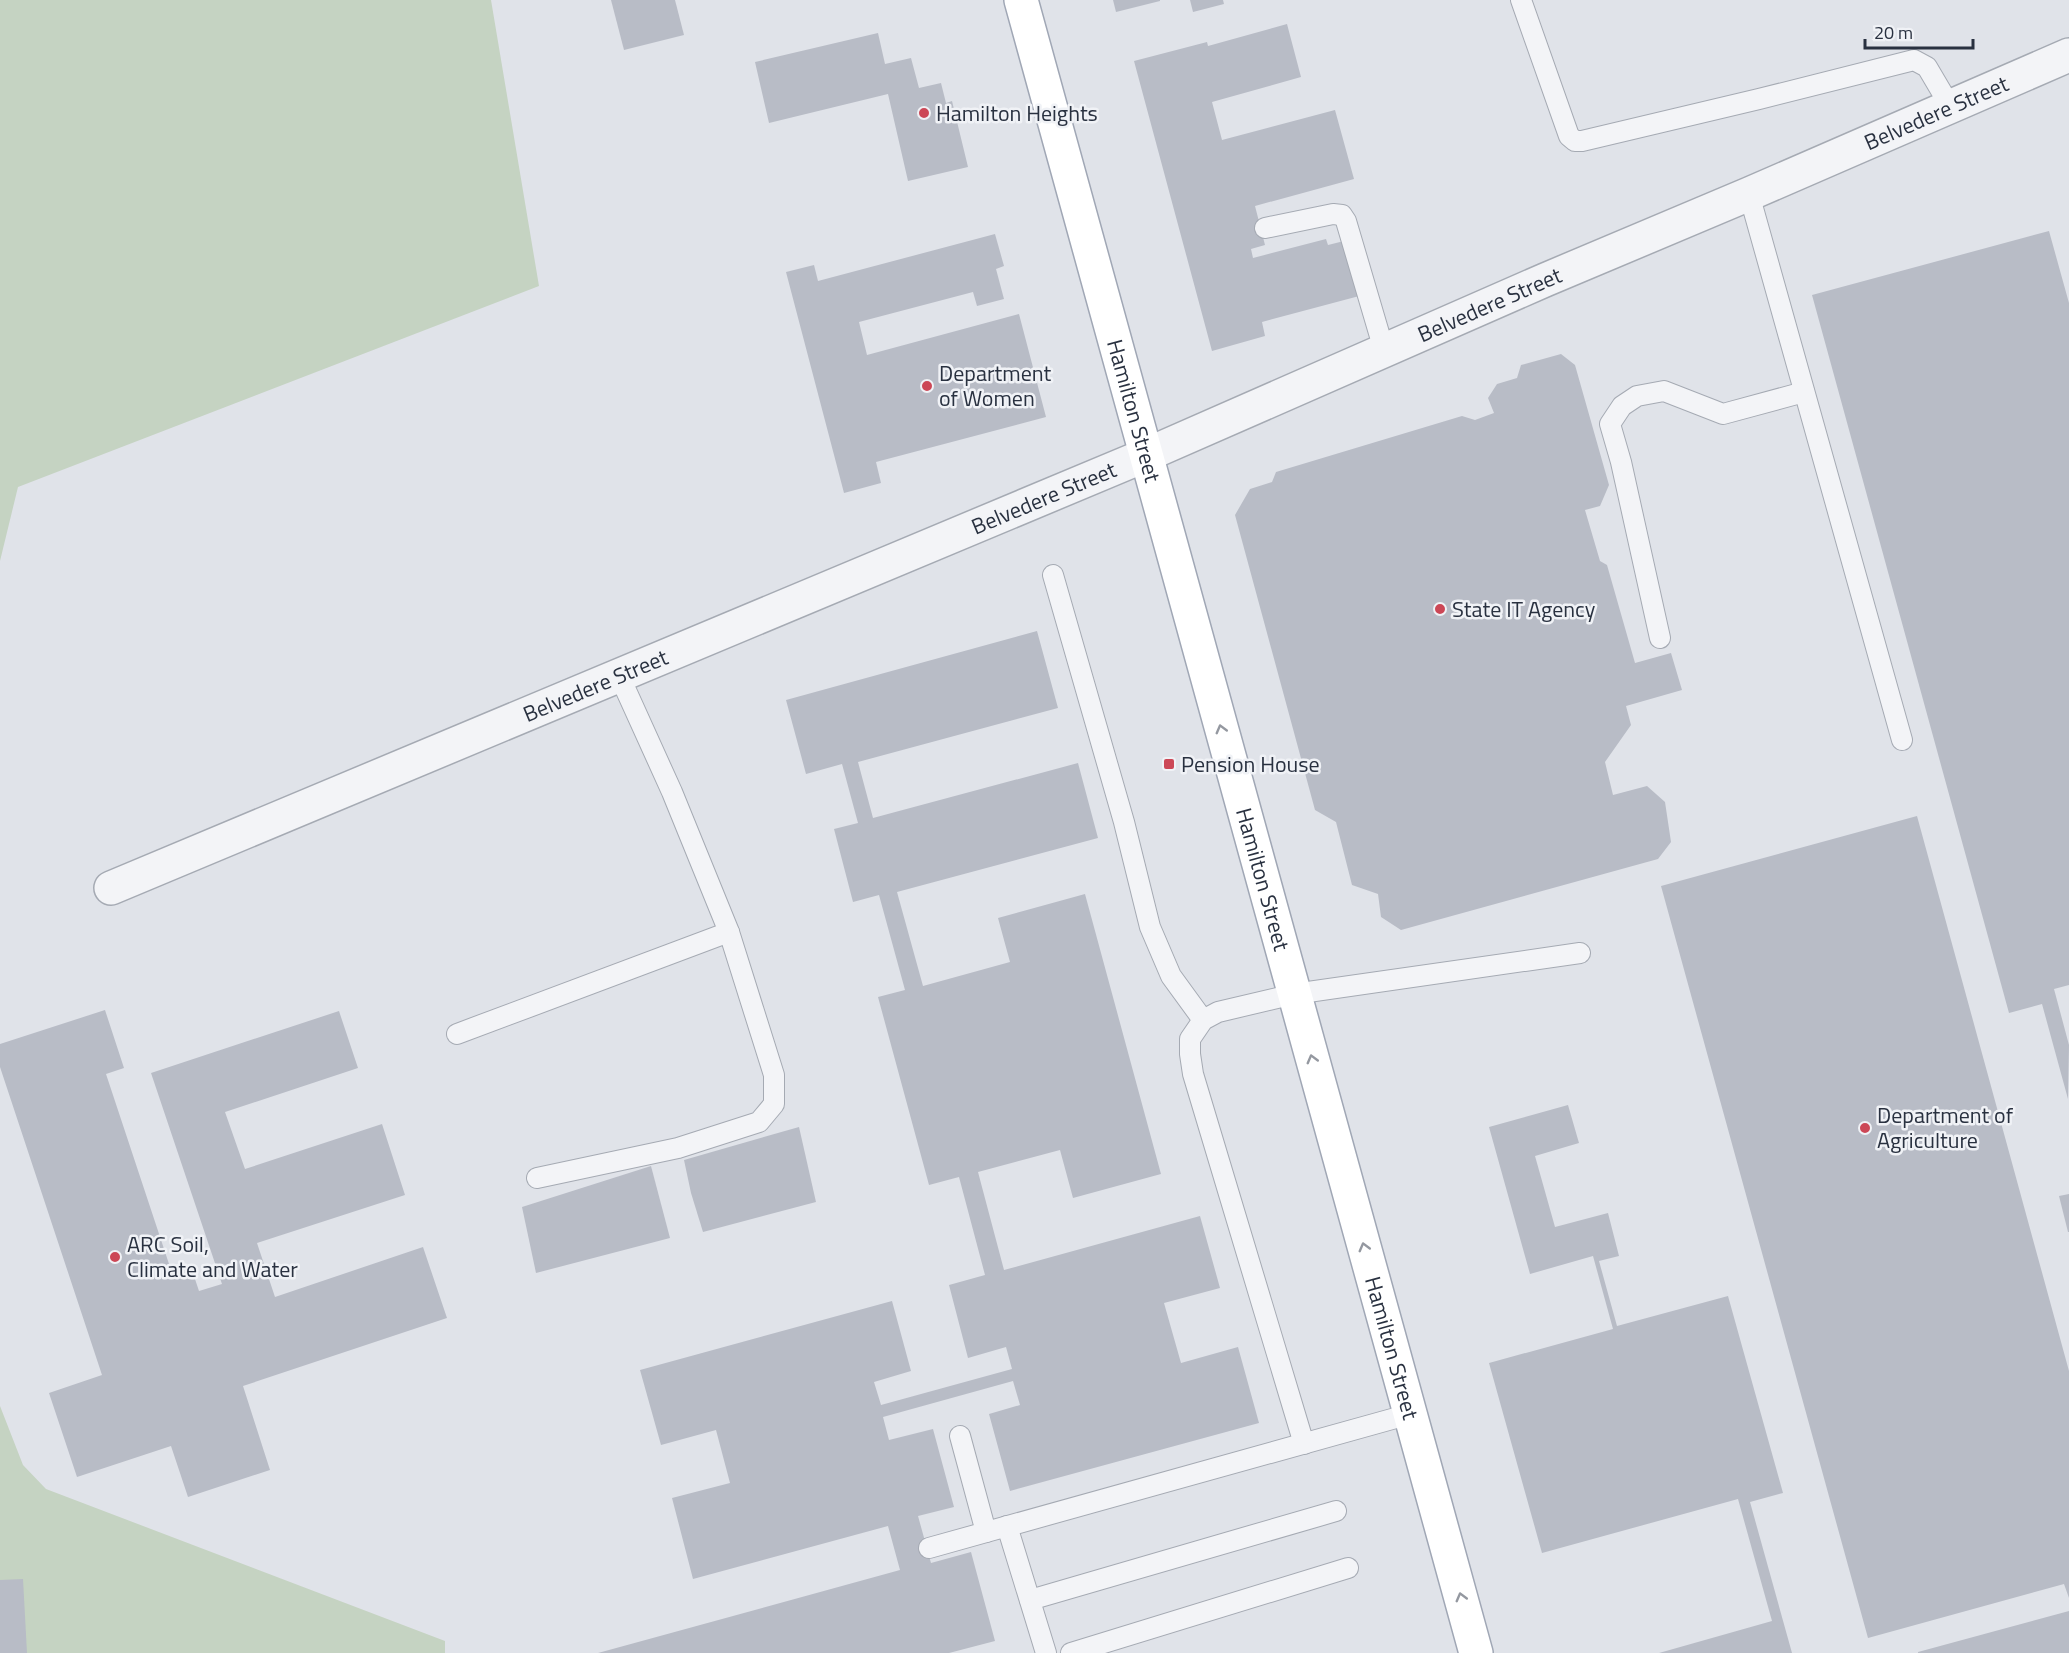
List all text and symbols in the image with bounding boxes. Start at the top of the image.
scale bar [1865,12,1973,50]
text: 20 m [1874,19,1913,46]
street label: Belvedere Street [1859,66,2014,159]
place label: Hamilton Heights [936,96,1098,130]
marker: Hamilton Heights [917,106,931,120]
street label: Belvedere Street [1412,258,1567,351]
street label: Hamilton Street [1098,335,1170,486]
place label: Department of Women [939,356,1052,415]
marker: Department of Women [920,379,934,393]
street label: Belvedere Street [966,452,1122,543]
place label: State IT Agency [1452,592,1596,626]
marker: State IT Agency [1433,602,1447,616]
street label: Belvedere Street [518,640,673,731]
one-way arrow [1216,724,1228,735]
place label: Pension House [1181,747,1320,781]
marker: Pension House [1162,757,1176,771]
street label: Hamilton Street [1227,804,1299,955]
one-way arrow [1307,1054,1319,1065]
place label: Department of Agriculture [1877,1098,2014,1157]
marker: Department of Agriculture [1858,1121,1872,1135]
place label: ARC Soil, Climate and Water [127,1227,298,1286]
one-way arrow [1359,1242,1371,1253]
marker: ARC Soil, Climate and Water [108,1250,122,1264]
street label: Hamilton Street [1356,1272,1428,1424]
one-way arrow [1455,1592,1468,1602]

